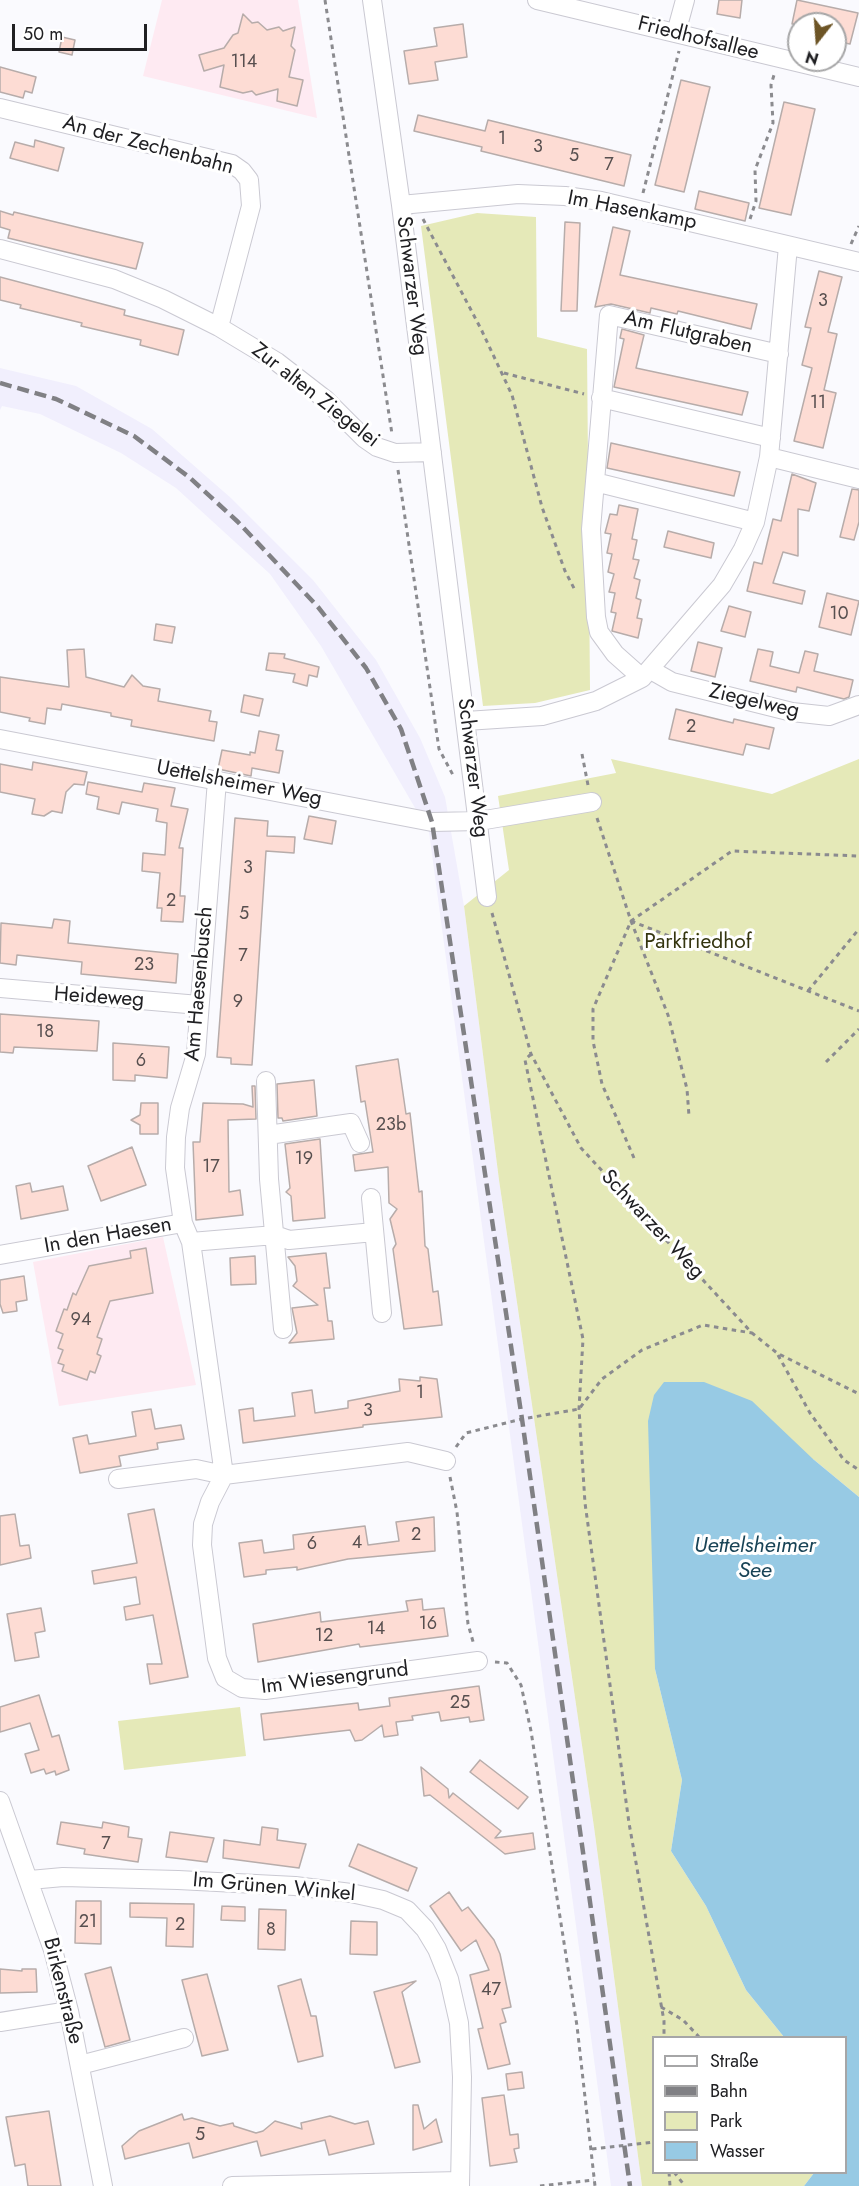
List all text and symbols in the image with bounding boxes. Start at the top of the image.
scale bar [15,12,150,50]
street label: Friedhofsallee [635,12,761,66]
north arrow [787,12,847,72]
text: 50 m [23,21,63,47]
text: N [803,45,822,71]
house number: 114 [231,52,257,74]
street label: An der Zechenbahn [60,111,236,181]
house number: 1 [498,129,506,151]
house number: 3 [533,137,543,159]
house number: 5 [569,146,579,168]
house number: 7 [604,155,614,177]
street label: Im Hasenkamp [565,186,699,236]
street label: Schwarzer Weg [390,215,432,357]
house number: 3 [818,291,828,313]
street label: Am Flutgraben [621,306,755,360]
street label: Zur alten Ziegelei [246,338,384,454]
house number: 11 [810,393,826,415]
house number: 10 [830,604,848,626]
street label: Ziegelweg [706,679,802,725]
street label: Schwarzer Weg [451,697,493,839]
house number: 2 [686,717,696,739]
street label: Uettelsheimer Weg [154,756,324,812]
house number: 3 [243,858,253,880]
house number: 2 [166,891,176,913]
house number: 5 [239,904,249,926]
street label: Am Haesenbusch [181,906,219,1062]
park label: Parkfriedhof [644,930,752,956]
house number: 7 [238,946,248,968]
house number: 23 [134,955,154,977]
street label: Heideweg [53,982,145,1014]
house number: 9 [233,992,243,1014]
house number: 18 [36,1022,54,1044]
house number: 6 [136,1051,146,1073]
house number: 23b [376,1115,406,1137]
house number: 19 [295,1149,313,1171]
house number: 17 [202,1157,220,1179]
street label: Schwarzer Weg [595,1165,709,1285]
street label: In den Haesen [42,1212,174,1260]
house number: 94 [71,1310,91,1332]
house number: 1 [416,1383,424,1405]
house number: 3 [363,1401,373,1423]
house number: 2 [411,1525,421,1547]
house number: 4 [352,1533,362,1555]
house number: 6 [307,1534,317,1556]
water label: Uettelsheimer See [694,1534,816,1586]
house number: 16 [419,1614,437,1636]
house number: 14 [367,1619,385,1641]
house number: 12 [315,1626,333,1648]
street label: Im Wiesengrund [260,1657,410,1701]
house number: 25 [450,1693,470,1715]
house number: 7 [101,1834,111,1856]
street label: Im Grünen Winkel [192,1868,356,1908]
house number: 21 [79,1912,97,1934]
house number: 2 [175,1915,185,1937]
house number: 8 [266,1920,276,1942]
street label: Birkenstraße [37,1935,87,2047]
house number: 47 [481,1980,501,2002]
legend [652,2036,847,2174]
text: Straße [710,2048,758,2074]
text: Bahn [710,2078,748,2104]
text: Park [710,2108,742,2134]
house number: 5 [195,2125,205,2147]
text: Wasser [710,2138,765,2164]

